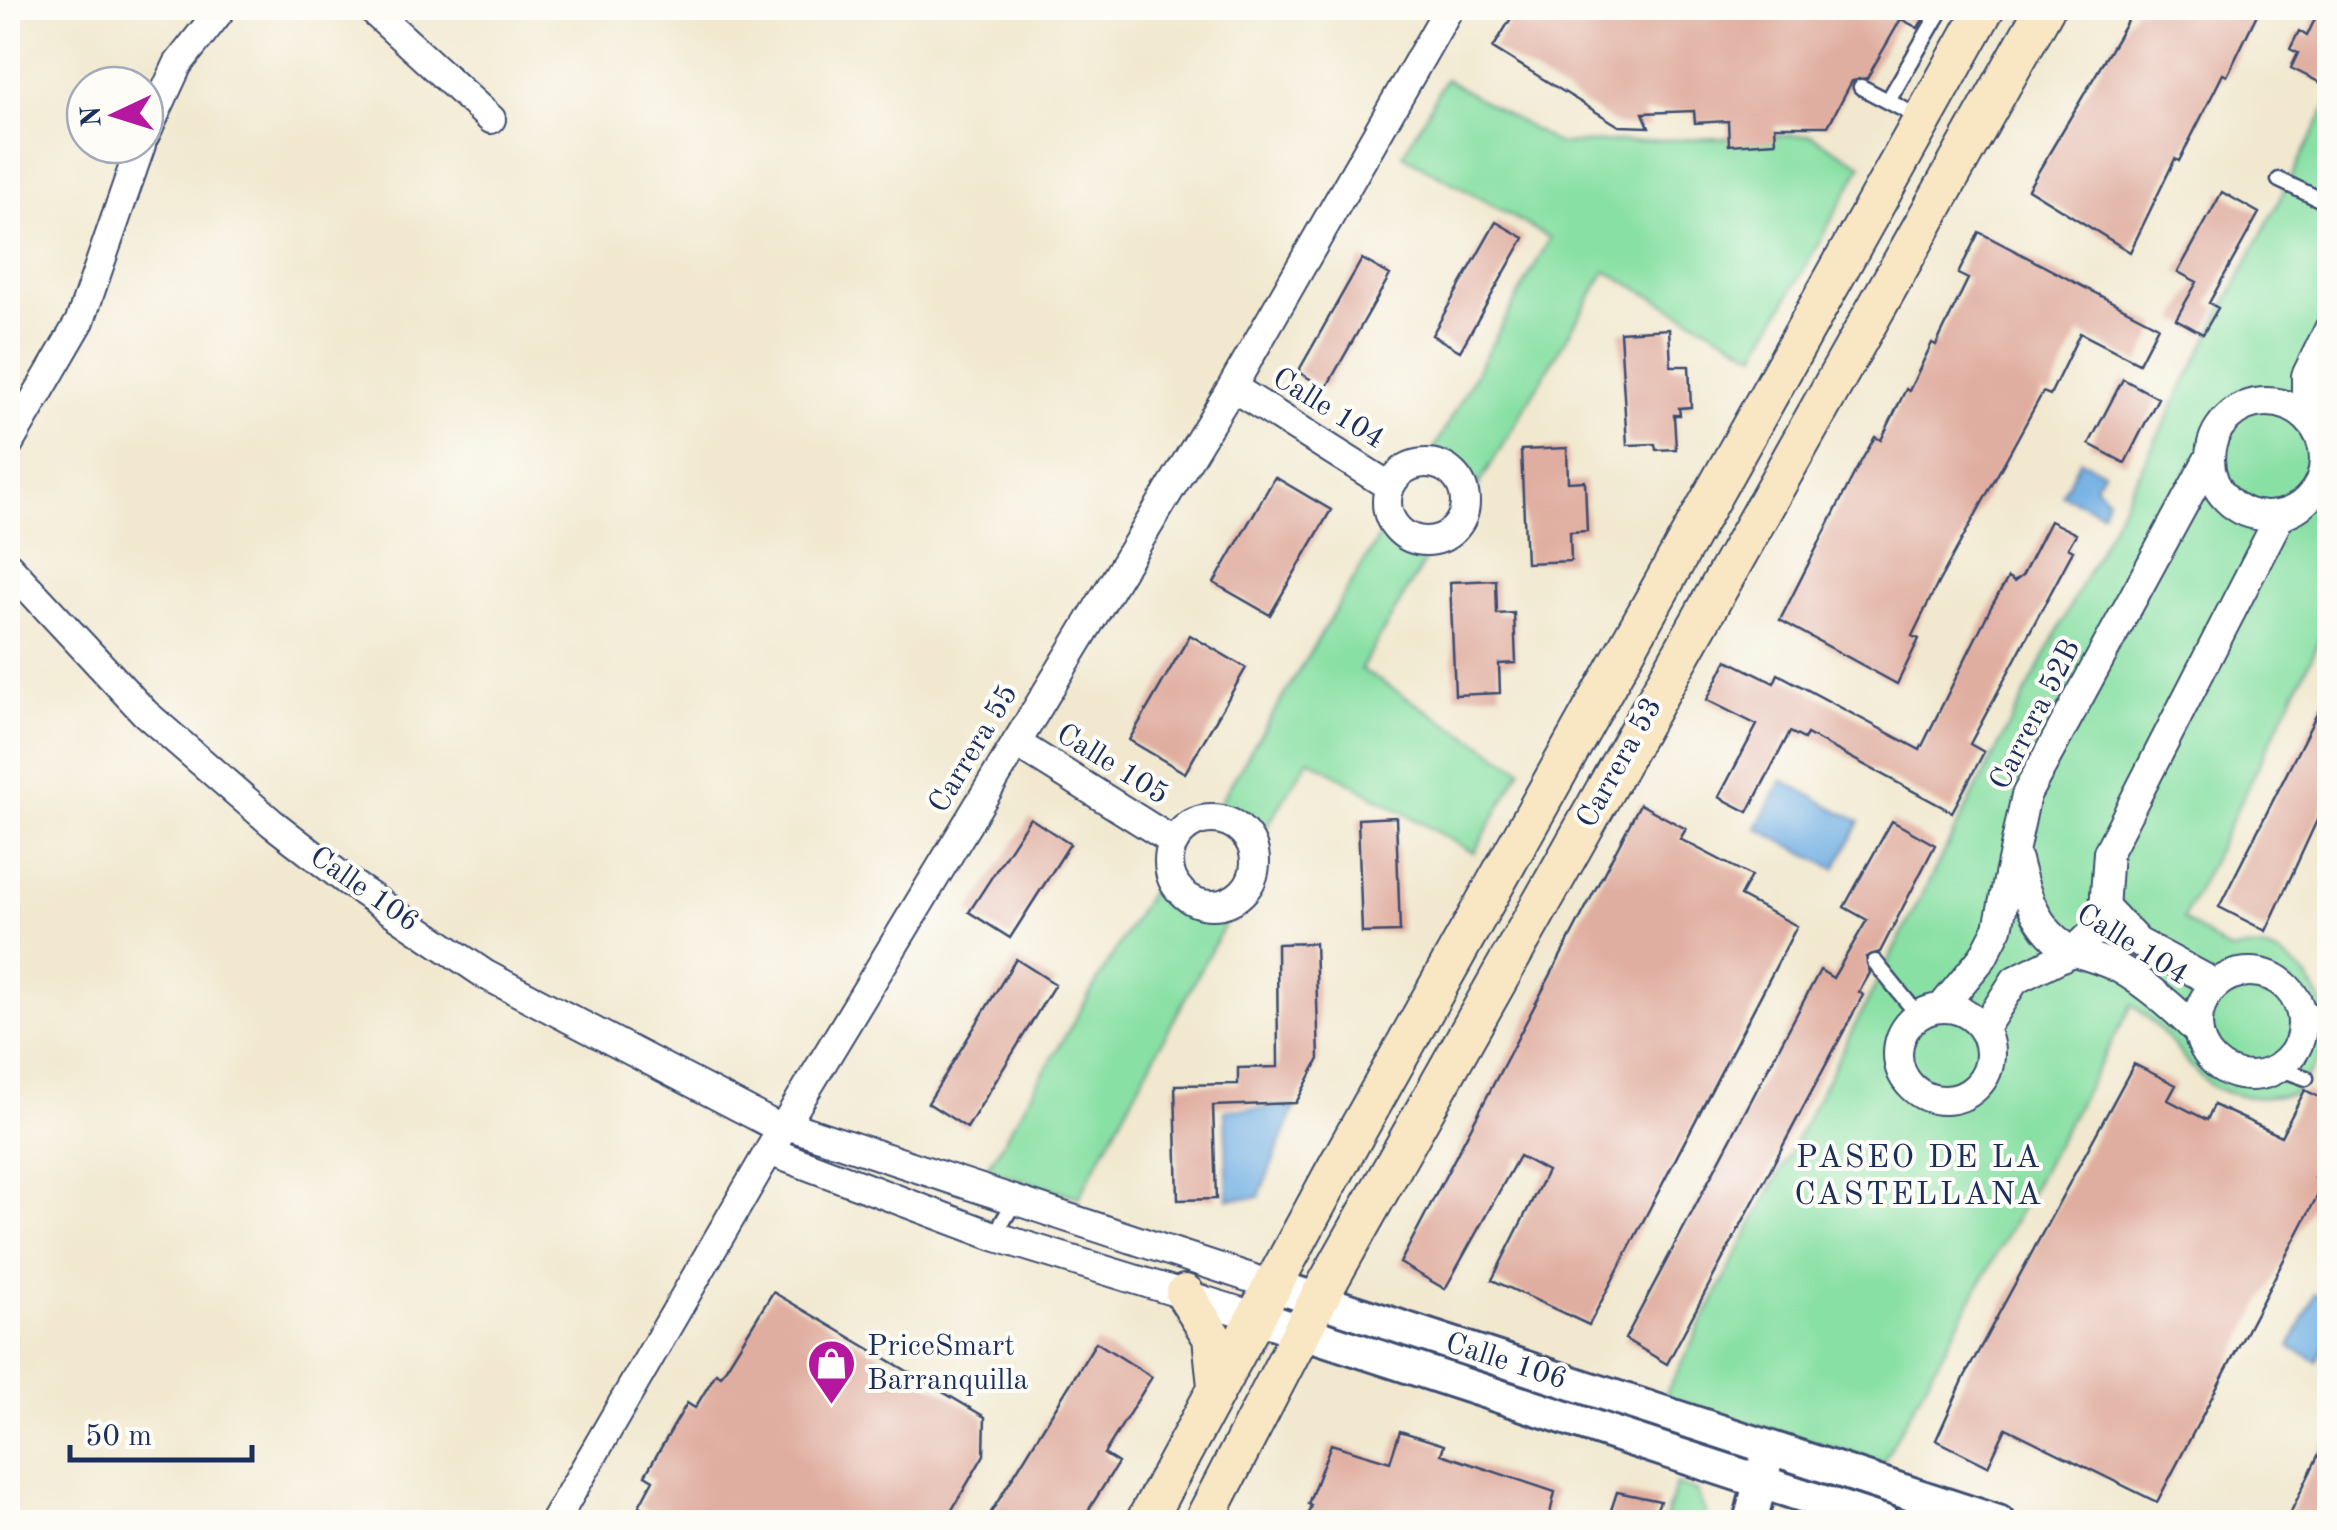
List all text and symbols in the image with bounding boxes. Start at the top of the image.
north arrow [65,65,165,165]
text: N [78,104,108,128]
street label: Calle 104 [1267,363,1389,455]
street label: Carrera 52B [1985,635,2087,795]
street label: Carrera 55 [924,680,1024,818]
street label: Carrera 53 [1572,693,1668,833]
street label: Calle 105 [1051,719,1173,811]
street label: Calle 106 [304,842,424,938]
street label: Calle 104 [2071,899,2193,991]
district label: PASEO DE LA CASTELLANA [1794,1143,2044,1212]
street label: Calle 106 [1442,1328,1570,1396]
place label: PriceSmart Barranquilla [867,1332,1029,1396]
shop icon: PriceSmart Barranquilla [806,1338,858,1406]
scale bar [70,1400,252,1462]
text: 50 m [85,1422,152,1452]

